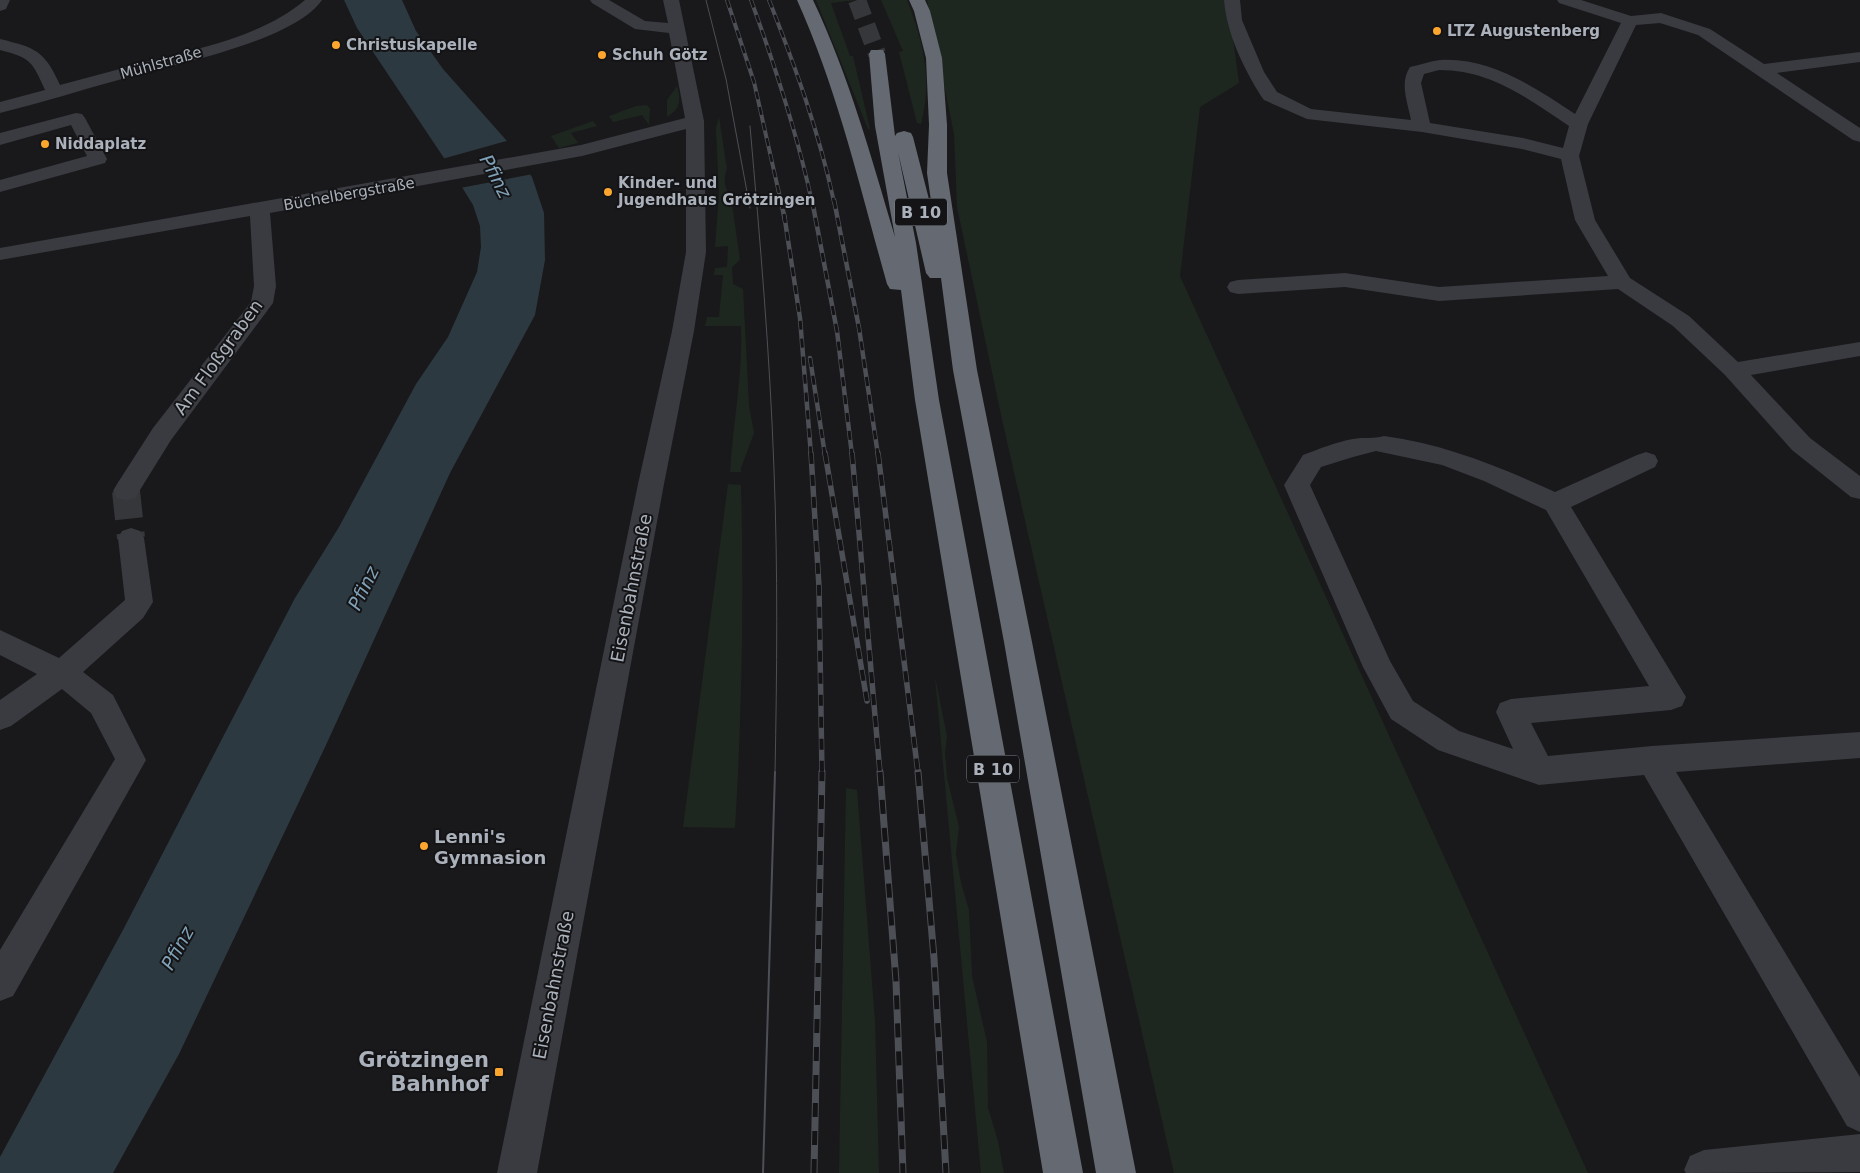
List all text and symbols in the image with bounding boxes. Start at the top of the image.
place label: LTZ Augustenberg [1447,22,1600,40]
marker: LTZ Augustenberg [1431,25,1443,37]
place label: Christuskapelle [346,36,477,54]
marker: Christuskapelle [330,39,342,51]
street label: Mühlstraße [118,43,204,83]
place label: Schuh Götz [612,46,708,64]
marker: Schuh Götz [596,49,608,61]
place label: Niddaplatz [55,135,146,153]
marker: Niddaplatz [39,138,51,150]
water label: Pfinz [476,151,517,202]
street label: Büchelbergstraße [282,174,416,214]
place label: Kinder- und Jugendhaus Grötzingen [617,174,816,209]
marker: Kinder- und Jugendhaus Grötzingen [602,186,614,198]
road number: B 10 [895,198,947,226]
street label: Am Floßgraben [169,295,267,419]
street label: Eisenbahnstraße [606,512,656,664]
water label: Pfinz [343,562,383,613]
road number: B 10 [967,756,1019,782]
place label: Lenni's Gymnasion [434,826,546,868]
marker: Lenni's Gymnasion [418,840,430,852]
street label: Eisenbahnstraße [528,909,578,1061]
water label: Pfinz [156,922,198,973]
place label: Grötzingen Bahnhof [358,1048,490,1096]
marker: Grötzingen Bahnhof [493,1066,505,1078]

